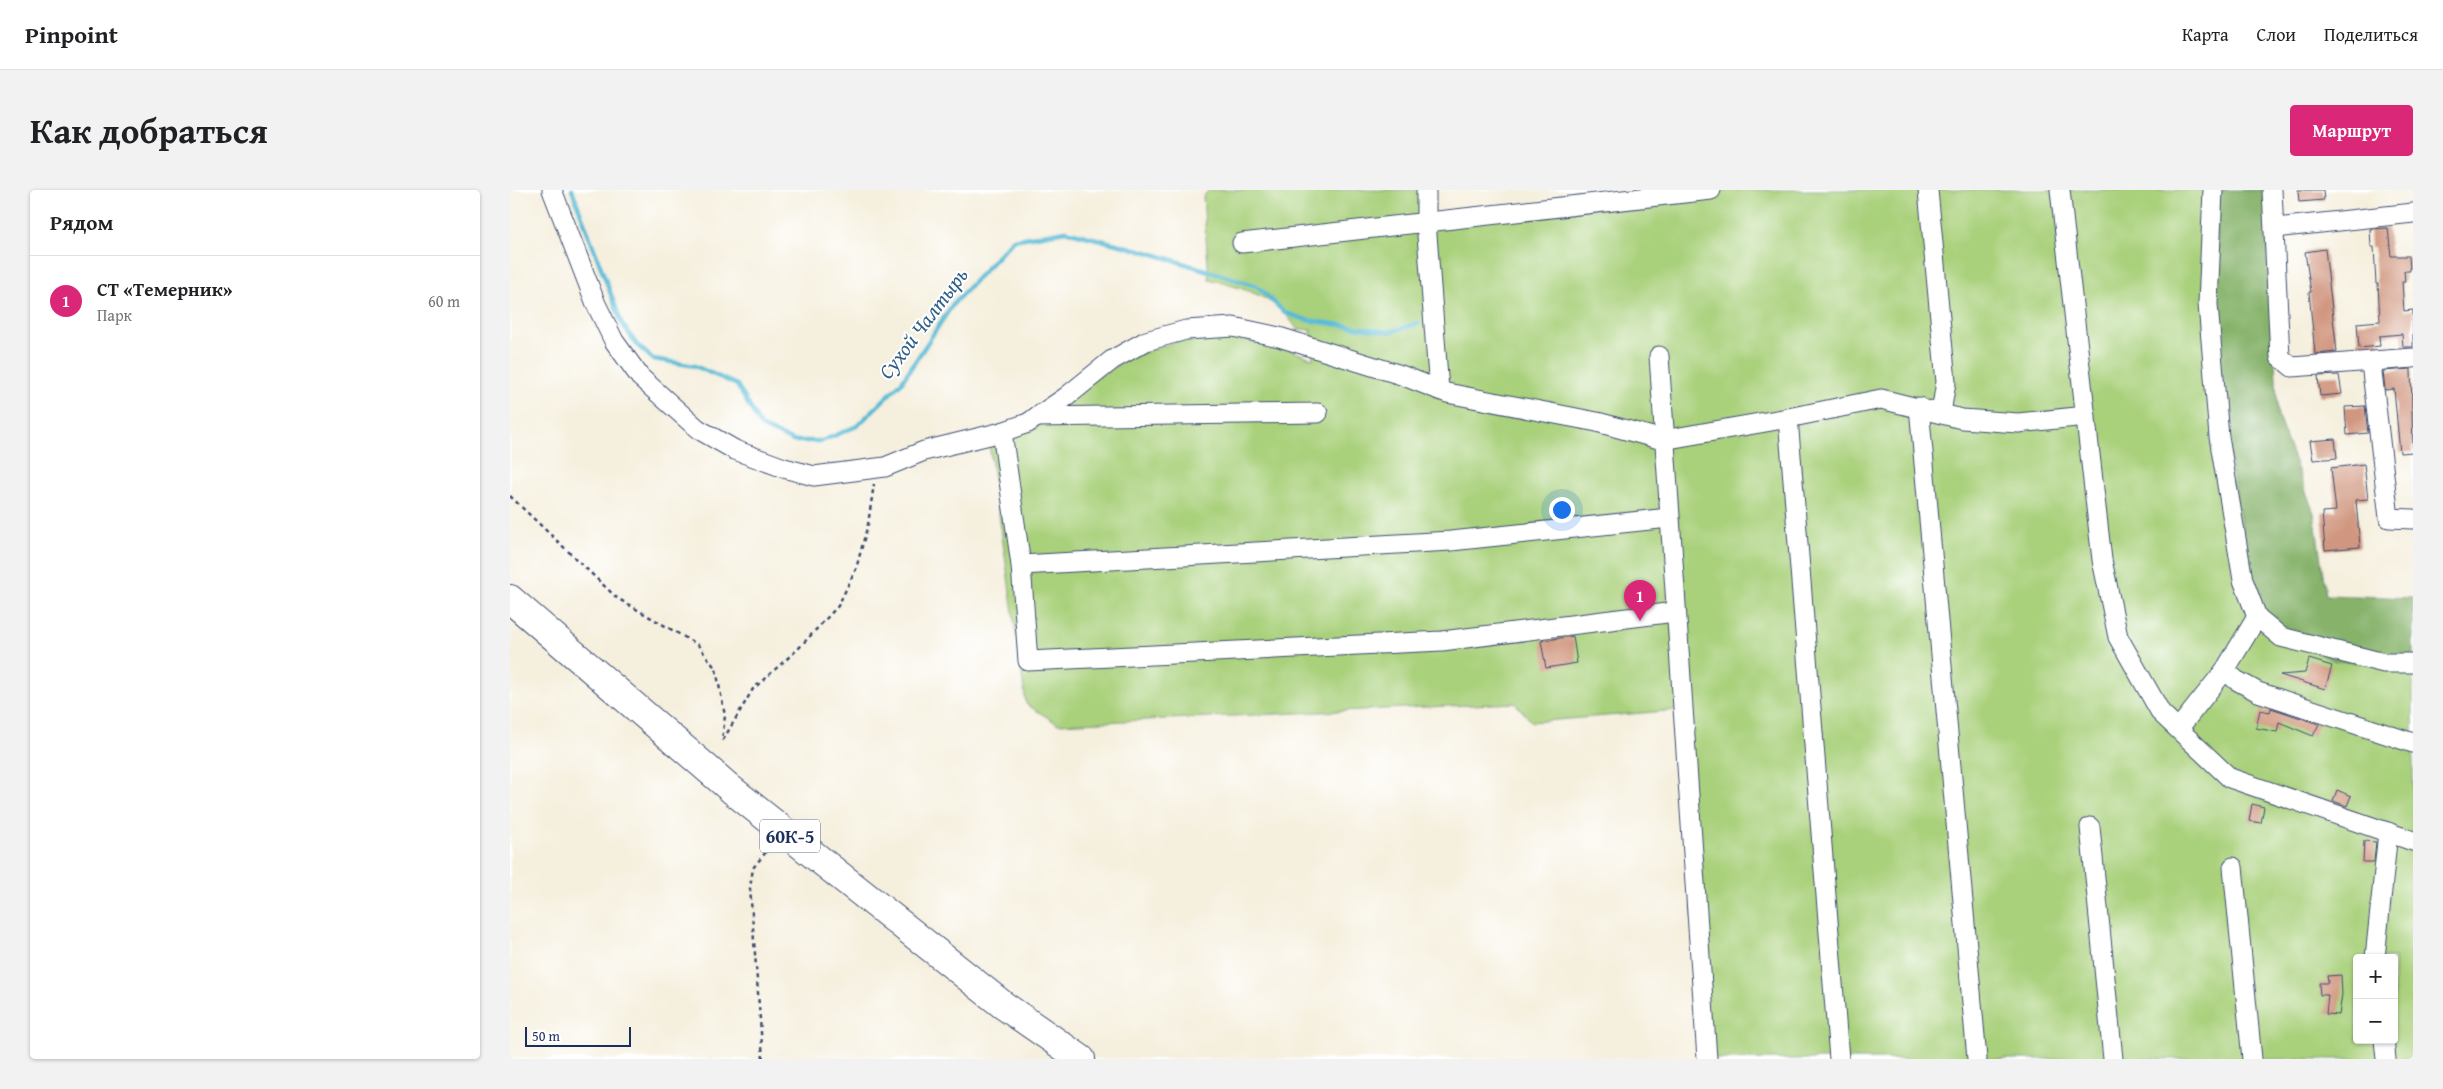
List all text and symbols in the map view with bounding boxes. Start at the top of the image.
text: Pinpoint [25,17,118,52]
text: Карта [2182,21,2229,48]
text: Слои [2257,21,2296,48]
text: Поделиться [2324,21,2418,48]
text: Как добраться [30,105,268,156]
button: Маршрут [2290,105,2413,156]
text: Рядом [50,207,113,238]
water label: Сухой Чалтырь [871,261,975,385]
text: СТ «Темерник» [97,275,233,303]
text: 1 [62,289,70,313]
text: 60 m [428,289,460,313]
text: Парк [97,303,132,327]
your location [1549,497,1575,523]
pin: 1 [1624,580,1656,621]
road number: 60К-5 [760,820,820,852]
map controls [2353,954,2398,1044]
button: + [2353,954,2398,999]
button: − [2353,999,2398,1044]
scale bar [525,1024,631,1047]
text: 50 m [532,1026,560,1046]

